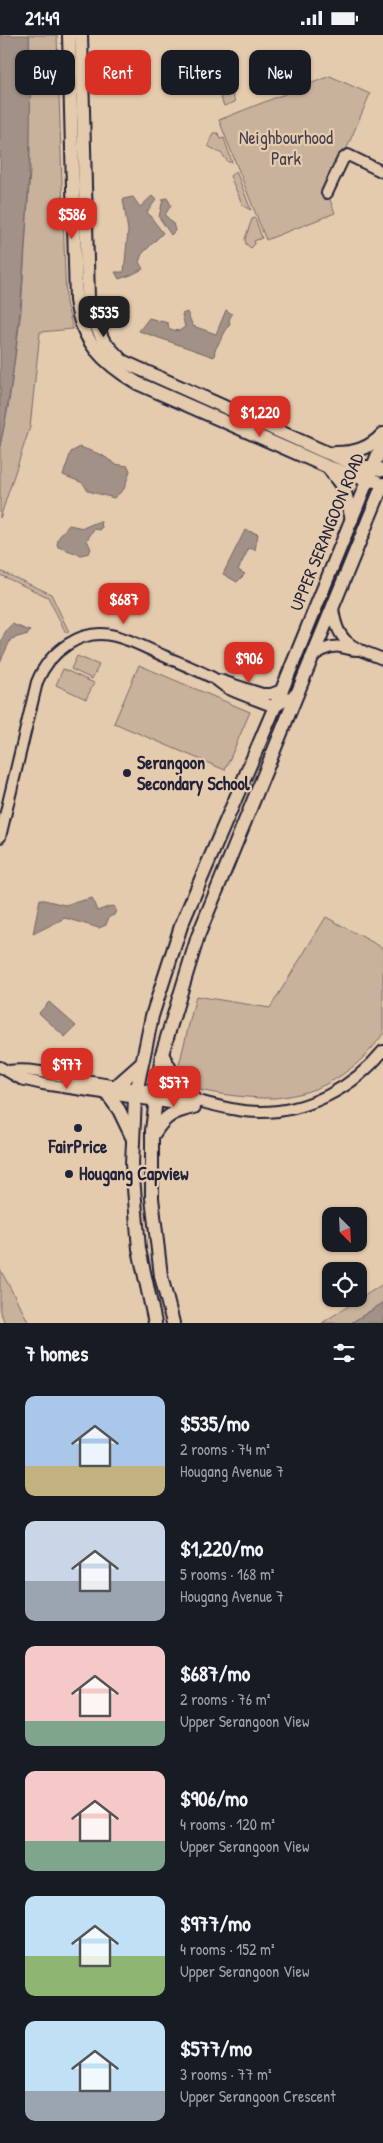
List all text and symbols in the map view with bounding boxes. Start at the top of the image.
text: 21:49 [25,5,59,31]
chip: Buy [15,50,75,95]
chip: Rent [85,50,151,95]
chip: Filters [161,50,239,95]
chip: New [249,50,311,95]
park label: Neighbourhood Park [239,125,333,171]
pin: $586 [42,197,102,240]
text: $586 [58,203,86,225]
pin: $535 [74,295,134,338]
text: $535 [90,301,118,323]
pin: $1,220 [219,395,301,438]
text: $1,220 [240,401,280,423]
street label: UPPER SERANGOON ROAD [283,449,370,614]
pin: $687 [94,583,154,625]
text: $687 [109,588,139,610]
pin: $906 [219,641,279,684]
text: $906 [235,647,263,669]
place label: Serangoon Secondary School [137,750,251,797]
marker: Serangoon Secondary School [121,767,133,779]
pin: $977 [37,1047,97,1090]
text: $977 [52,1053,82,1075]
pin: $577 [144,1065,204,1108]
text: $577 [159,1071,189,1093]
marker: FairPrice [72,1122,84,1134]
place label: FairPrice [48,1134,108,1159]
place label: Hougang Capview [79,1161,189,1187]
marker: Hougang Capview [63,1168,75,1180]
north arrow [322,1207,368,1253]
map controls [322,1207,367,1307]
button: locate [322,1262,367,1307]
text: 7 homes [25,1339,88,1368]
icon: filters [330,1339,358,1367]
text: $535/mo [180,1409,249,1438]
icon: home [65,1416,125,1476]
text: 2 rooms · 74 m² [180,1438,270,1460]
text: Hougang Avenue 7 [180,1460,284,1482]
text: $1,220/mo [180,1534,263,1563]
icon: home [65,1541,125,1601]
text: 5 rooms · 168 m² [180,1563,274,1585]
text: Hougang Avenue 7 [180,1585,284,1607]
text: $687/mo [180,1659,250,1688]
icon: home [65,1666,125,1726]
text: 2 rooms · 76 m² [180,1688,270,1710]
text: Upper Serangoon View [180,1710,309,1732]
text: $906/mo [180,1784,248,1813]
icon: home [65,1791,125,1851]
text: 4 rooms · 120 m² [180,1813,275,1835]
text: Upper Serangoon View [180,1835,309,1857]
text: $977/mo [180,1909,251,1938]
icon: home [65,1916,125,1976]
text: 4 rooms · 152 m² [180,1938,275,1960]
text: Upper Serangoon View [180,1960,309,1982]
text: $577/mo [180,2034,252,2063]
icon: home [65,2041,125,2101]
text: 3 rooms · 77 m² [180,2063,272,2085]
text: Upper Serangoon Crescent [180,2085,336,2107]

